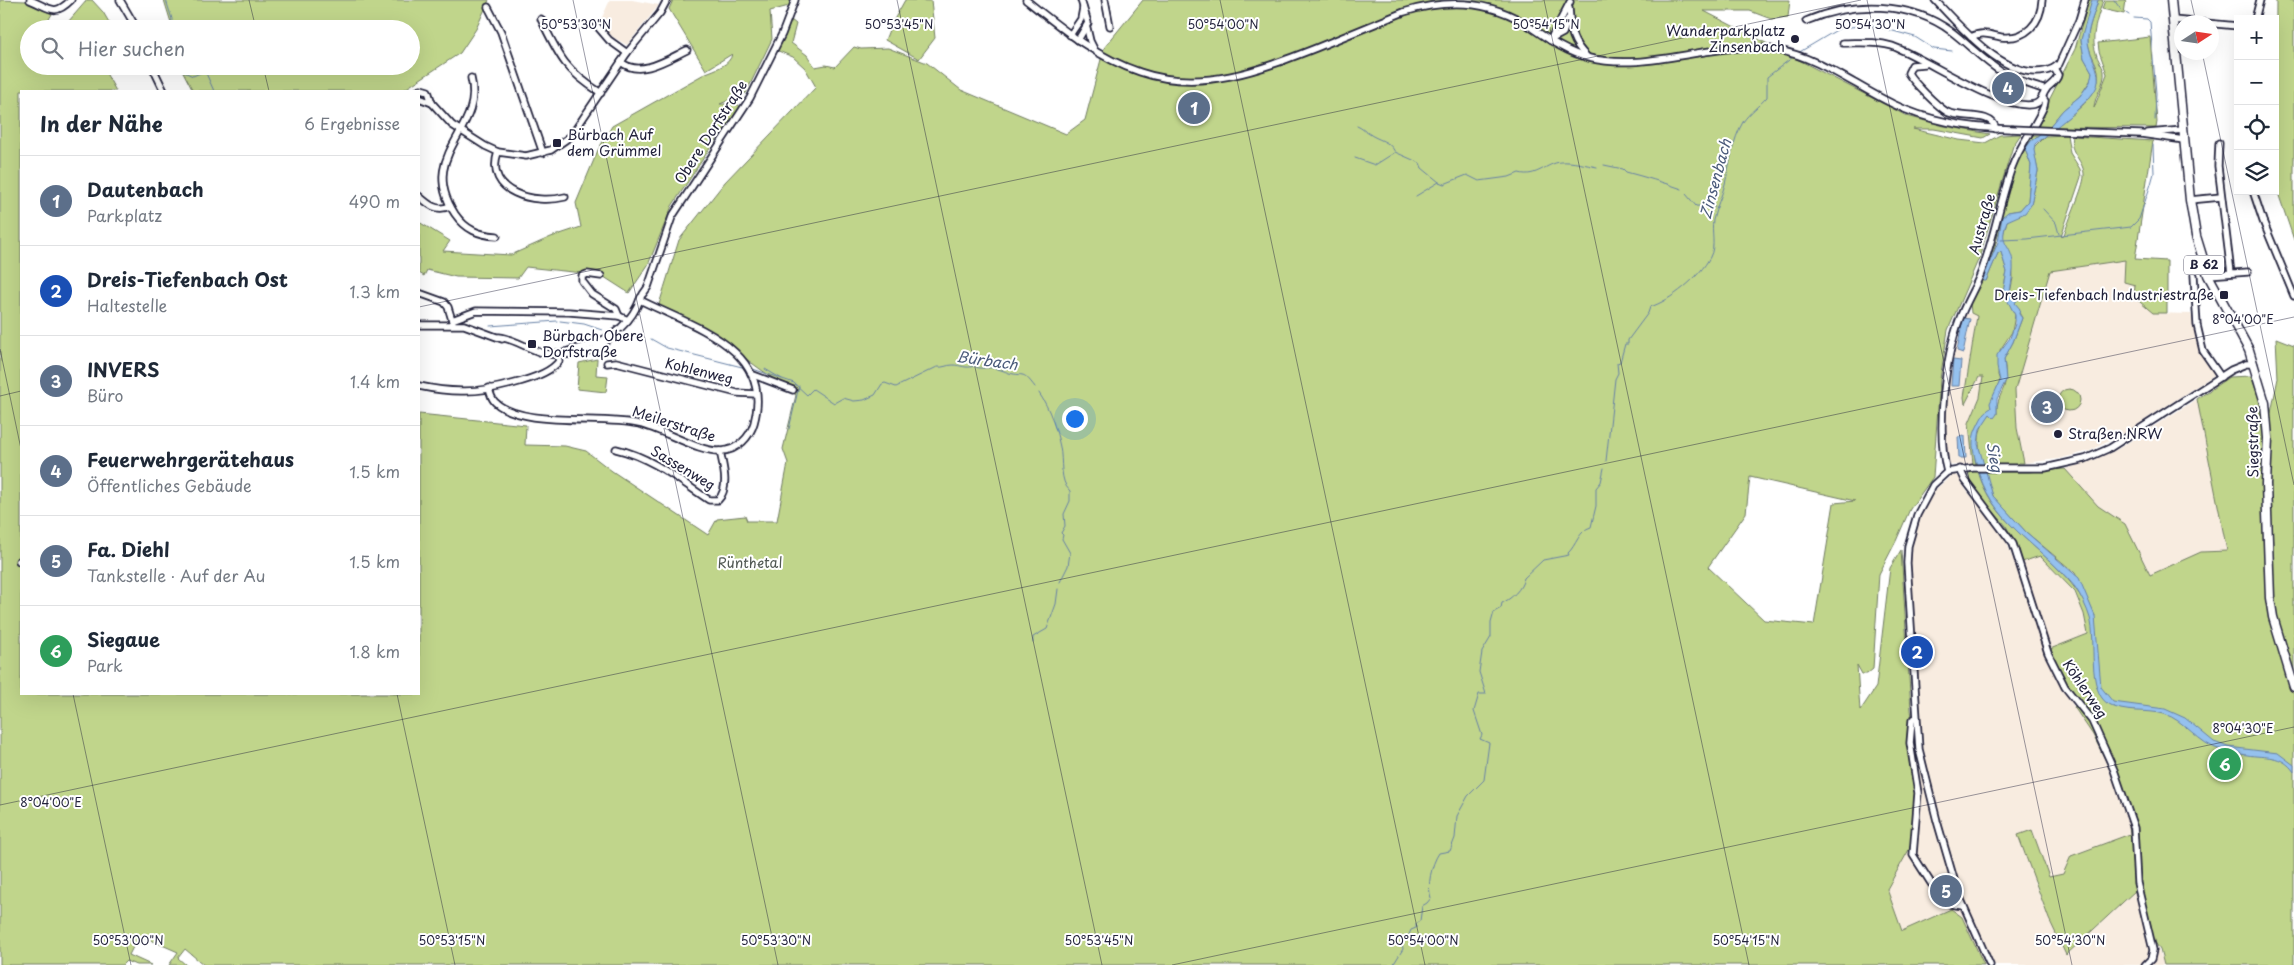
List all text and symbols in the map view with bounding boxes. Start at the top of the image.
text: 50°53'30"N [541,15,611,33]
text: 50°53'45"N [865,15,933,33]
text: 50°54'00"N [1187,15,1259,33]
text: 50°54'15"N [1512,15,1580,33]
text: 50°54'30"N [1835,15,1905,33]
north arrow [2174,15,2219,60]
map controls [2234,15,2279,195]
button: + [2234,15,2279,60]
search box [20,20,420,75]
place label: Wanderparkplatz Zinsenbach [1666,20,1785,57]
marker: Wanderparkplatz Zinsenbach [1789,33,1801,45]
icon: search [38,34,66,62]
text: Hier suchen [78,34,185,62]
button: − [2234,60,2279,105]
pin: 4 [1992,69,2024,107]
street label: Obere Dorfstraße [669,76,752,188]
pin: 1 [1178,89,1210,127]
button: locate [2234,105,2279,150]
text: In der Nähe [40,107,162,139]
text: 6 Ergebnisse [304,111,400,135]
place label: Bürbach Auf dem Grümmel [567,124,661,161]
water label: Zinsenbach [1693,136,1736,221]
marker: Bürbach Auf dem Grümmel [551,137,563,149]
button: layers [2234,150,2279,195]
text: Dautenbach [87,175,204,203]
text: 1 [52,189,60,213]
text: 490 m [349,189,400,213]
street label: Austraße [1963,191,2000,257]
text: Parkplatz [87,203,162,227]
road number: B 62 [2184,256,2224,274]
text: Dreis-Tiefenbach Ost [87,265,288,293]
text: 2 [50,279,62,303]
text: 1.3 km [350,279,400,303]
place label: Dreis-Tiefenbach Industriestraße [1994,284,2214,305]
marker: Dreis-Tiefenbach Industriestraße [2218,289,2230,301]
text: Haltestelle [87,293,167,317]
text: 8°04'00"E [2212,310,2274,328]
place label: Bürbach Obere Dorfstraße [542,325,644,362]
marker: Bürbach Obere Dorfstraße [526,338,538,350]
water label: Bürbach [955,344,1019,375]
street label: Kohlenweg [663,352,735,389]
text: INVERS [87,355,159,383]
text: 3 [51,369,61,393]
text: 1.4 km [350,369,400,393]
text: Büro [87,383,123,407]
pin: 3 [2031,388,2063,426]
street label: Meilerstraße [630,400,719,447]
your location [1062,406,1088,432]
street label: Siegstraße [2241,406,2264,478]
place label: Straßen.NRW [2068,423,2162,444]
marker: Straßen.NRW [2052,428,2064,440]
street label: Sassenweg [647,440,720,495]
water label: Sieg [1982,440,2010,475]
text: Feuerwehrgerätehaus [87,445,294,473]
text: 4 [51,459,61,483]
text: 1.5 km [349,459,400,483]
text: Öffentliches Gebäude [87,473,252,497]
text: Fa. Diehl [87,535,169,563]
text: 5 [51,549,61,573]
text: 1.5 km [349,549,400,573]
park label: Rünthetal [718,552,782,573]
text: Tankstelle · Auf der Au [87,563,265,587]
text: Siegaue [87,625,160,653]
pin: 2 [1901,633,1933,671]
text: 6 [50,639,62,663]
text: 1.8 km [349,639,400,663]
text: Park [87,653,123,677]
street label: Köhlerweg [2058,655,2113,723]
text: 8°04'30"E [2213,719,2273,737]
pin: 6 [2209,745,2241,783]
text: 8°04'00"E [20,793,82,811]
pin: 5 [1930,872,1962,910]
text: 50°53'00"N [92,931,164,949]
text: 50°53'15"N [419,931,485,949]
text: 50°53'30"N [741,931,811,949]
text: 50°53'45"N [1065,931,1133,949]
text: 50°54'00"N [1387,931,1459,949]
text: 50°54'15"N [1712,931,1780,949]
text: 50°54'30"N [2035,931,2105,949]

